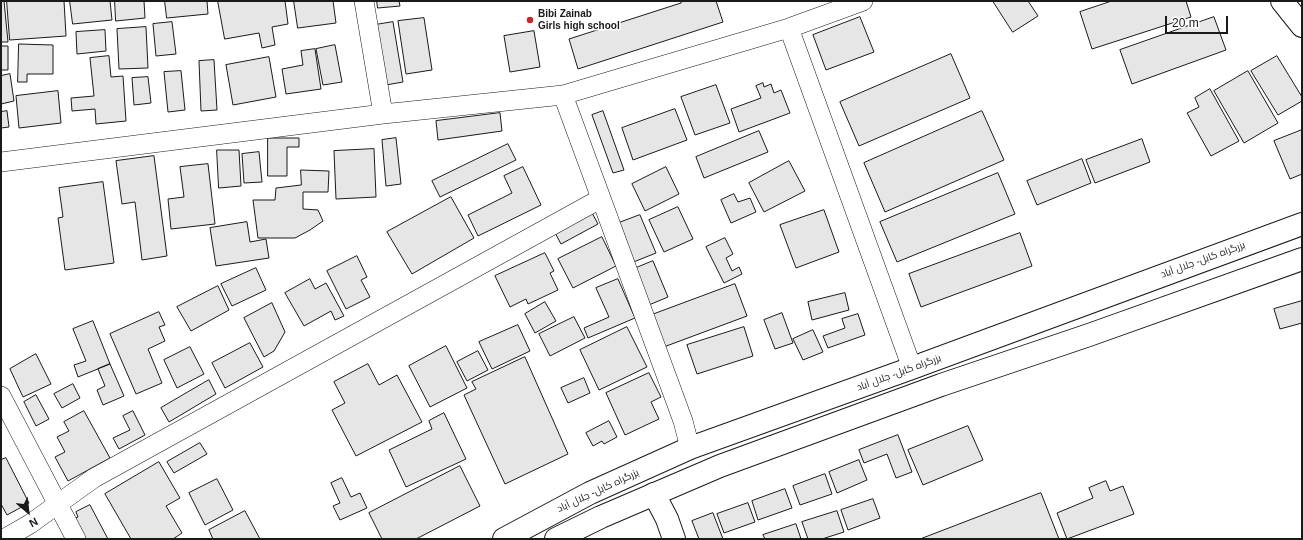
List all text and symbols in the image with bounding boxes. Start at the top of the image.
place label: Bibi Zainab Girls high school [538,8,620,32]
scale bar [1167,8,1230,34]
marker: Bibi Zainab Girls high school [525,15,535,25]
text: 20 m [1172,16,1199,30]
street label: بزرگراه کابل- جلال آباد [1159,239,1247,281]
street label: بزرگراه کابل- جلال آباد [855,352,943,394]
street label: بزرگراه کابل- جلال آباد [555,467,641,515]
north arrow [8,492,48,532]
text: N [27,515,40,530]

